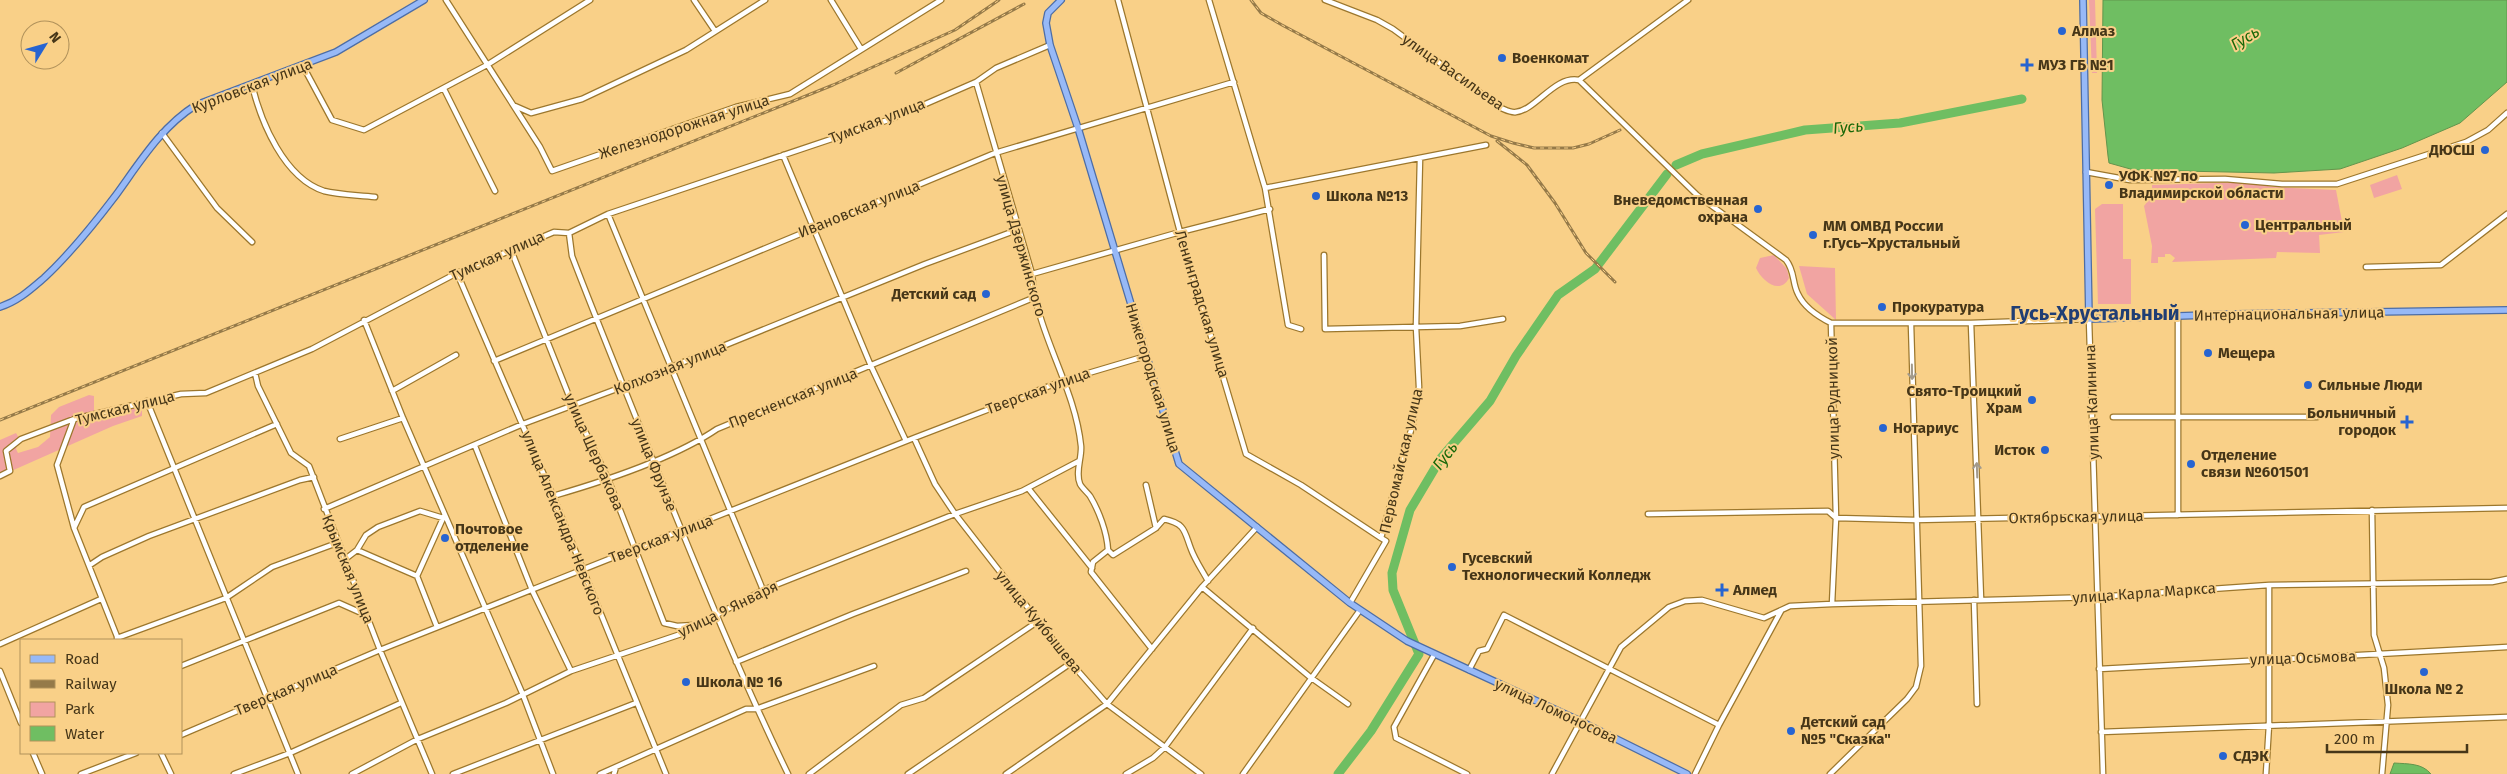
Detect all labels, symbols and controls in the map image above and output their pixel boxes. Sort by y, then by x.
north arrow [20,20,70,70]
place label: Алмаз [2071,22,2115,40]
water label: Гусь [2227,22,2263,54]
marker: Алмаз [2056,25,2068,37]
text: N [45,29,65,46]
street label: улица Васильева [1399,30,1507,114]
place label: Военкомат [1512,49,1590,67]
marker: Военкомат [1496,52,1508,64]
street label: Курловская улица [189,55,315,117]
place label: МУЗ ГБ №1 [2038,56,2114,74]
marker: МУЗ ГБ №1 [2020,58,2034,72]
street label: Железнодорожная улица [597,91,771,163]
street label: Тумская улица [826,94,928,148]
water label: Гусь [1832,116,1864,138]
place label: ДЮСШ [2428,141,2475,159]
marker: ДЮСШ [2479,144,2491,156]
place label: УФК №7 по Владимирской области [2118,167,2284,202]
street label: улица Дзержинского [992,173,1050,319]
street label: Ивановская улица [795,176,923,242]
marker: УФК №7 по Владимирской области [2103,179,2115,191]
place label: Школа №13 [1326,187,1409,205]
marker: Школа №13 [1310,190,1322,202]
place label: Вневедомственная охрана [1613,191,1748,226]
marker: Вневедомственная охрана [1752,203,1764,215]
place label: Центральный [2255,216,2352,234]
place label: ММ ОМВД России г.Гусь–Хрустальный [1823,217,1960,252]
marker: Центральный [2239,219,2251,231]
street label: Тумская улица [447,227,547,285]
street label: Ленинградская улица [1171,228,1233,380]
marker: ММ ОМВД России г.Гусь–Хрустальный [1807,229,1819,241]
place label: Детский сад [891,285,977,303]
marker: Детский сад [980,288,992,300]
place label: Прокуратура [1892,298,1984,316]
street label: Нижегородская улица [1122,301,1184,455]
marker: Прокуратура [1876,301,1888,313]
district label: Гусь-Хрустальный [2010,301,2180,325]
street label: Интернациональная улица [2193,303,2385,325]
street label: Колхозная улица [611,337,729,399]
street label: улица Рудницкой [1823,337,1843,459]
street label: улица Калинина [2081,344,2103,460]
place label: Мещера [2218,344,2275,362]
marker: Мещера [2202,347,2214,359]
street label: Пресненская улица [726,364,860,432]
street label: Тверская улица [983,364,1093,418]
one-way arrow [1907,364,1917,380]
place label: Сильные Люди [2318,376,2423,394]
marker: Сильные Люди [2302,379,2314,391]
place label: Свято-Троицкий Храм [1907,382,2022,417]
street label: Тумская улица [74,387,176,429]
street label: Первомайская улица [1376,387,1426,535]
street label: улица Щербакова [560,391,628,513]
marker: Свято-Троицкий Храм [2026,394,2038,406]
place label: Больничный городок [2307,404,2397,439]
marker: Больничный городок [2400,415,2414,429]
street label: улица Фрунзе [627,416,681,514]
place label: Нотариус [1893,419,1960,437]
marker: Нотариус [1877,422,1889,434]
street label: улица Александра Невского [518,428,608,618]
water label: Гусь [1428,438,1462,474]
place label: Исток [1994,441,2036,459]
marker: Исток [2039,444,2051,456]
place label: Отделение связи №601501 [2201,446,2309,481]
marker: Отделение связи №601501 [2185,458,2197,470]
one-way arrow [1972,462,1981,478]
street label: Октябрьская улица [2008,507,2144,527]
street label: Тверская улица [607,511,715,567]
street label: Крымская улица [318,512,378,626]
place label: Почтовое отделение [455,520,529,555]
marker: Почтовое отделение [439,532,451,544]
place label: Гусевский Технологический Колледж [1462,549,1652,584]
marker: Гусевский Технологический Колледж [1446,561,1458,573]
street label: улица Куйбышева [992,567,1086,677]
street label: улица 9 Января [675,577,781,641]
street label: улица Карла Маркса [2072,579,2216,607]
place label: Алмед [1732,581,1778,599]
marker: Алмед [1715,583,1729,597]
legend [20,639,182,754]
street label: улица Осьмова [2250,647,2356,669]
text: Road [65,650,100,668]
street label: Тверская улица [232,660,340,720]
marker: Школа № 2 [2418,666,2430,678]
place label: Школа № 16 [696,673,783,691]
text: Railway [65,675,117,693]
street label: улица Ломоносова [1492,675,1620,747]
marker: Школа № 16 [680,676,692,688]
place label: Школа № 2 [2385,680,2464,698]
text: Park [65,700,95,718]
place label: Детский сад №5 "Сказка" [1800,713,1891,748]
scale bar [2327,722,2467,754]
text: Water [65,725,104,743]
marker: Детский сад №5 "Сказка" [1785,725,1797,737]
text: 200 m [2334,730,2375,748]
place label: СДЭК [2233,747,2269,765]
marker: СДЭК [2217,750,2229,762]

